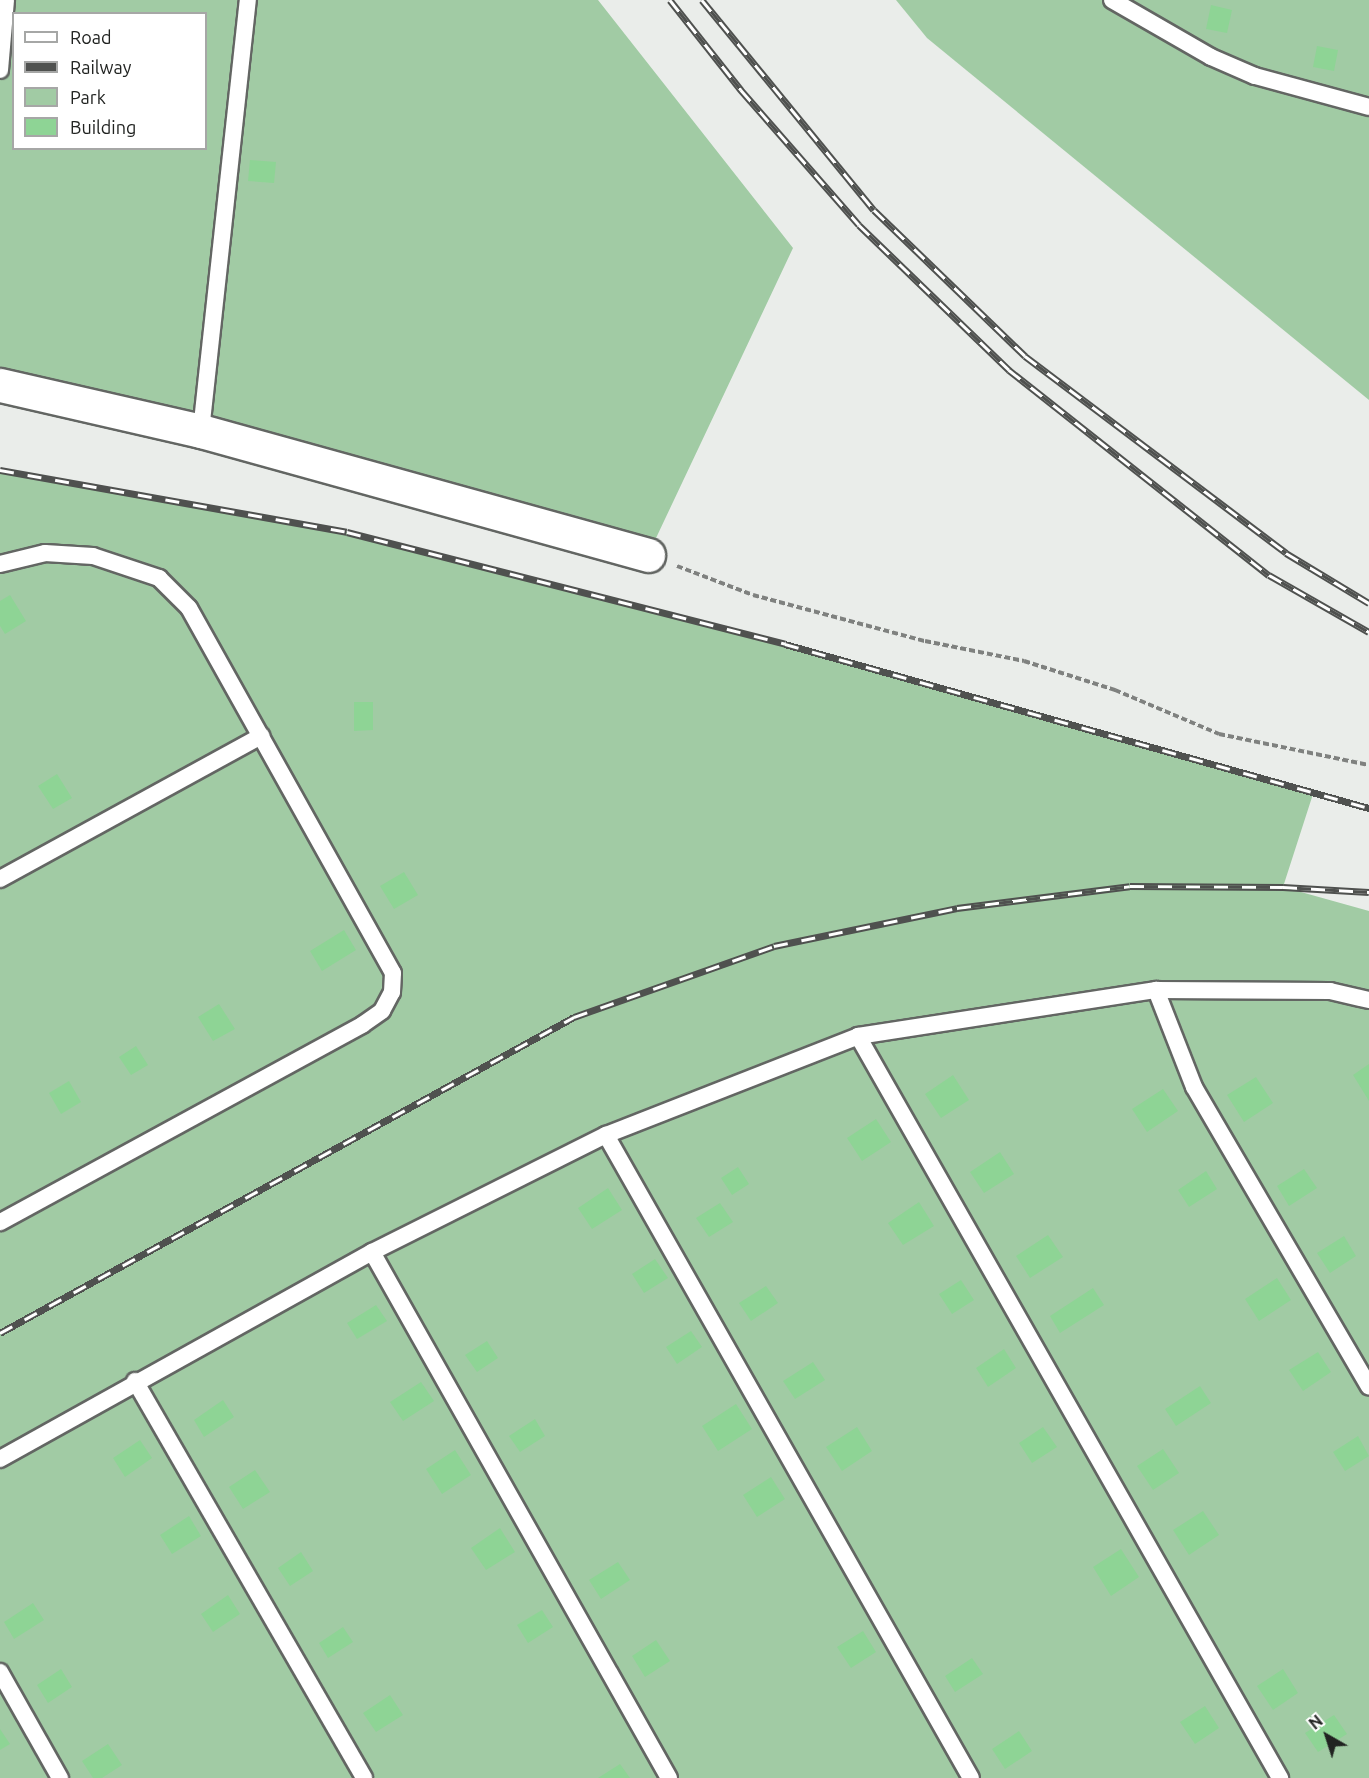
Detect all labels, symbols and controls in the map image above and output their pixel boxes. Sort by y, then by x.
legend [12,12,207,150]
text: Road [70,27,112,47]
text: Railway [70,57,131,77]
text: Park [70,87,106,107]
text: Building [70,117,136,137]
north arrow [1297,1706,1357,1766]
text: N [1305,1711,1326,1733]

